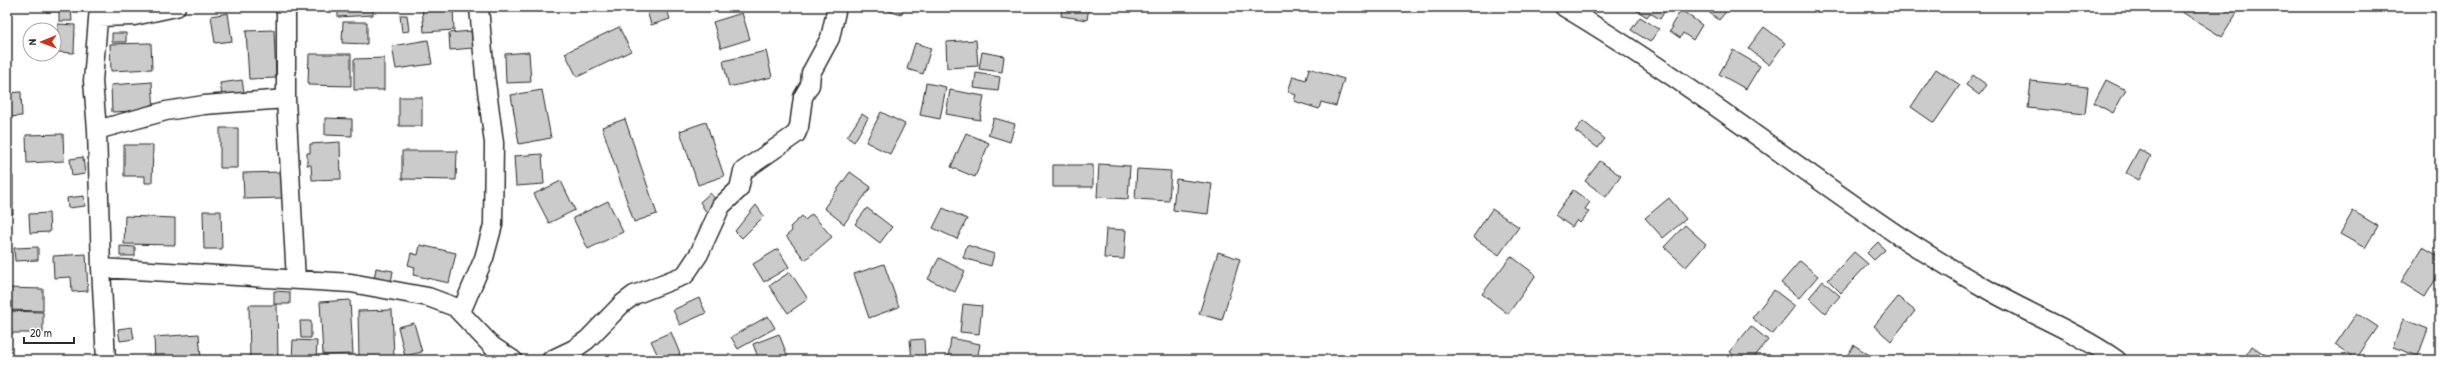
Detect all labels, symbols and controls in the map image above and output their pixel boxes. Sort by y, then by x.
north arrow [22,22,62,62]
text: N [25,39,39,45]
scale bar [24,319,74,345]
text: 20 m [30,324,52,341]

